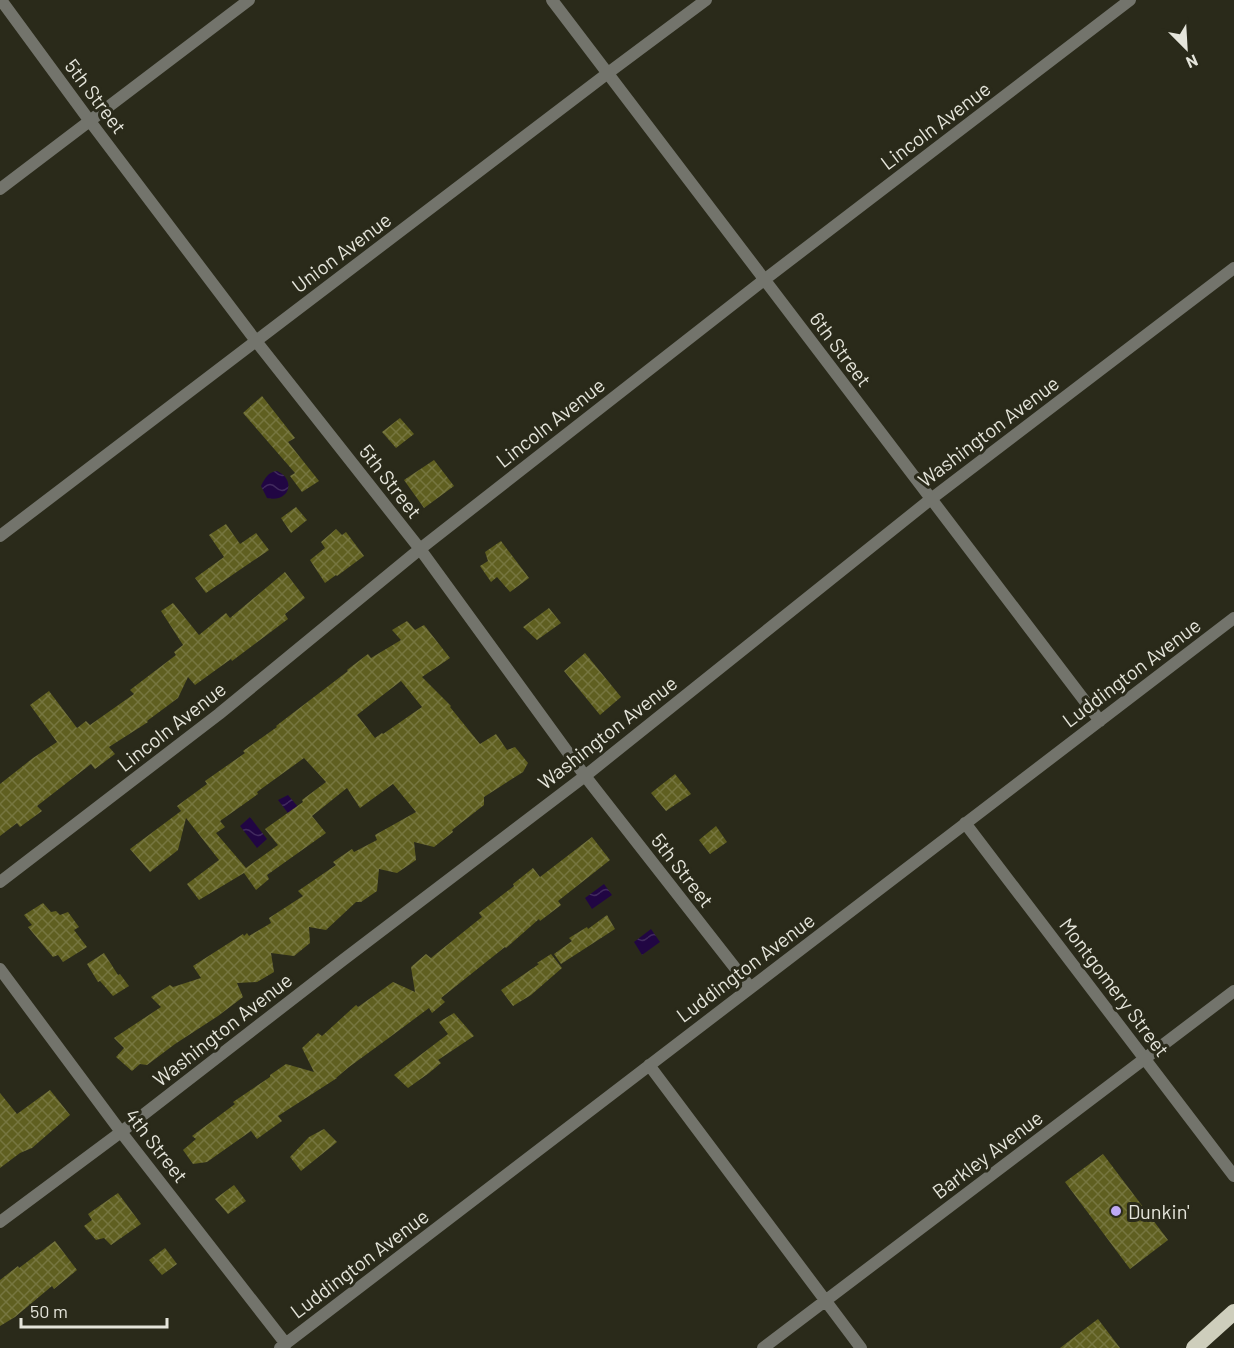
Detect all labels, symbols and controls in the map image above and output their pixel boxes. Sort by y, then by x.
north arrow [1156,18,1216,78]
text: N [1184,51,1201,73]
street label: 5th Street [60,54,132,138]
street label: Lincoln Avenue [875,76,995,174]
street label: Union Avenue [287,207,395,297]
street label: 6th Street [805,307,877,391]
street label: Washington Avenue [913,370,1063,492]
street label: Lincoln Avenue [491,372,609,472]
street label: 5th Street [355,439,427,523]
street label: Luddington Avenue [1057,612,1205,732]
street label: Washington Avenue [533,670,681,794]
street label: Lincoln Avenue [112,676,230,776]
street label: 5th Street [647,828,719,912]
street label: Luddington Avenue [671,907,819,1027]
street label: Montgomery Street [1055,913,1175,1061]
street label: Washington Avenue [148,967,296,1091]
street label: 4th Street [121,1103,193,1187]
street label: Barkley Avenue [927,1105,1047,1203]
place label: Dunkin' [1128,1199,1190,1223]
street label: Luddington Avenue [285,1203,433,1323]
marker: Dunkin' [1109,1204,1123,1218]
scale bar [21,1291,166,1329]
text: 50 m [30,1300,68,1322]

